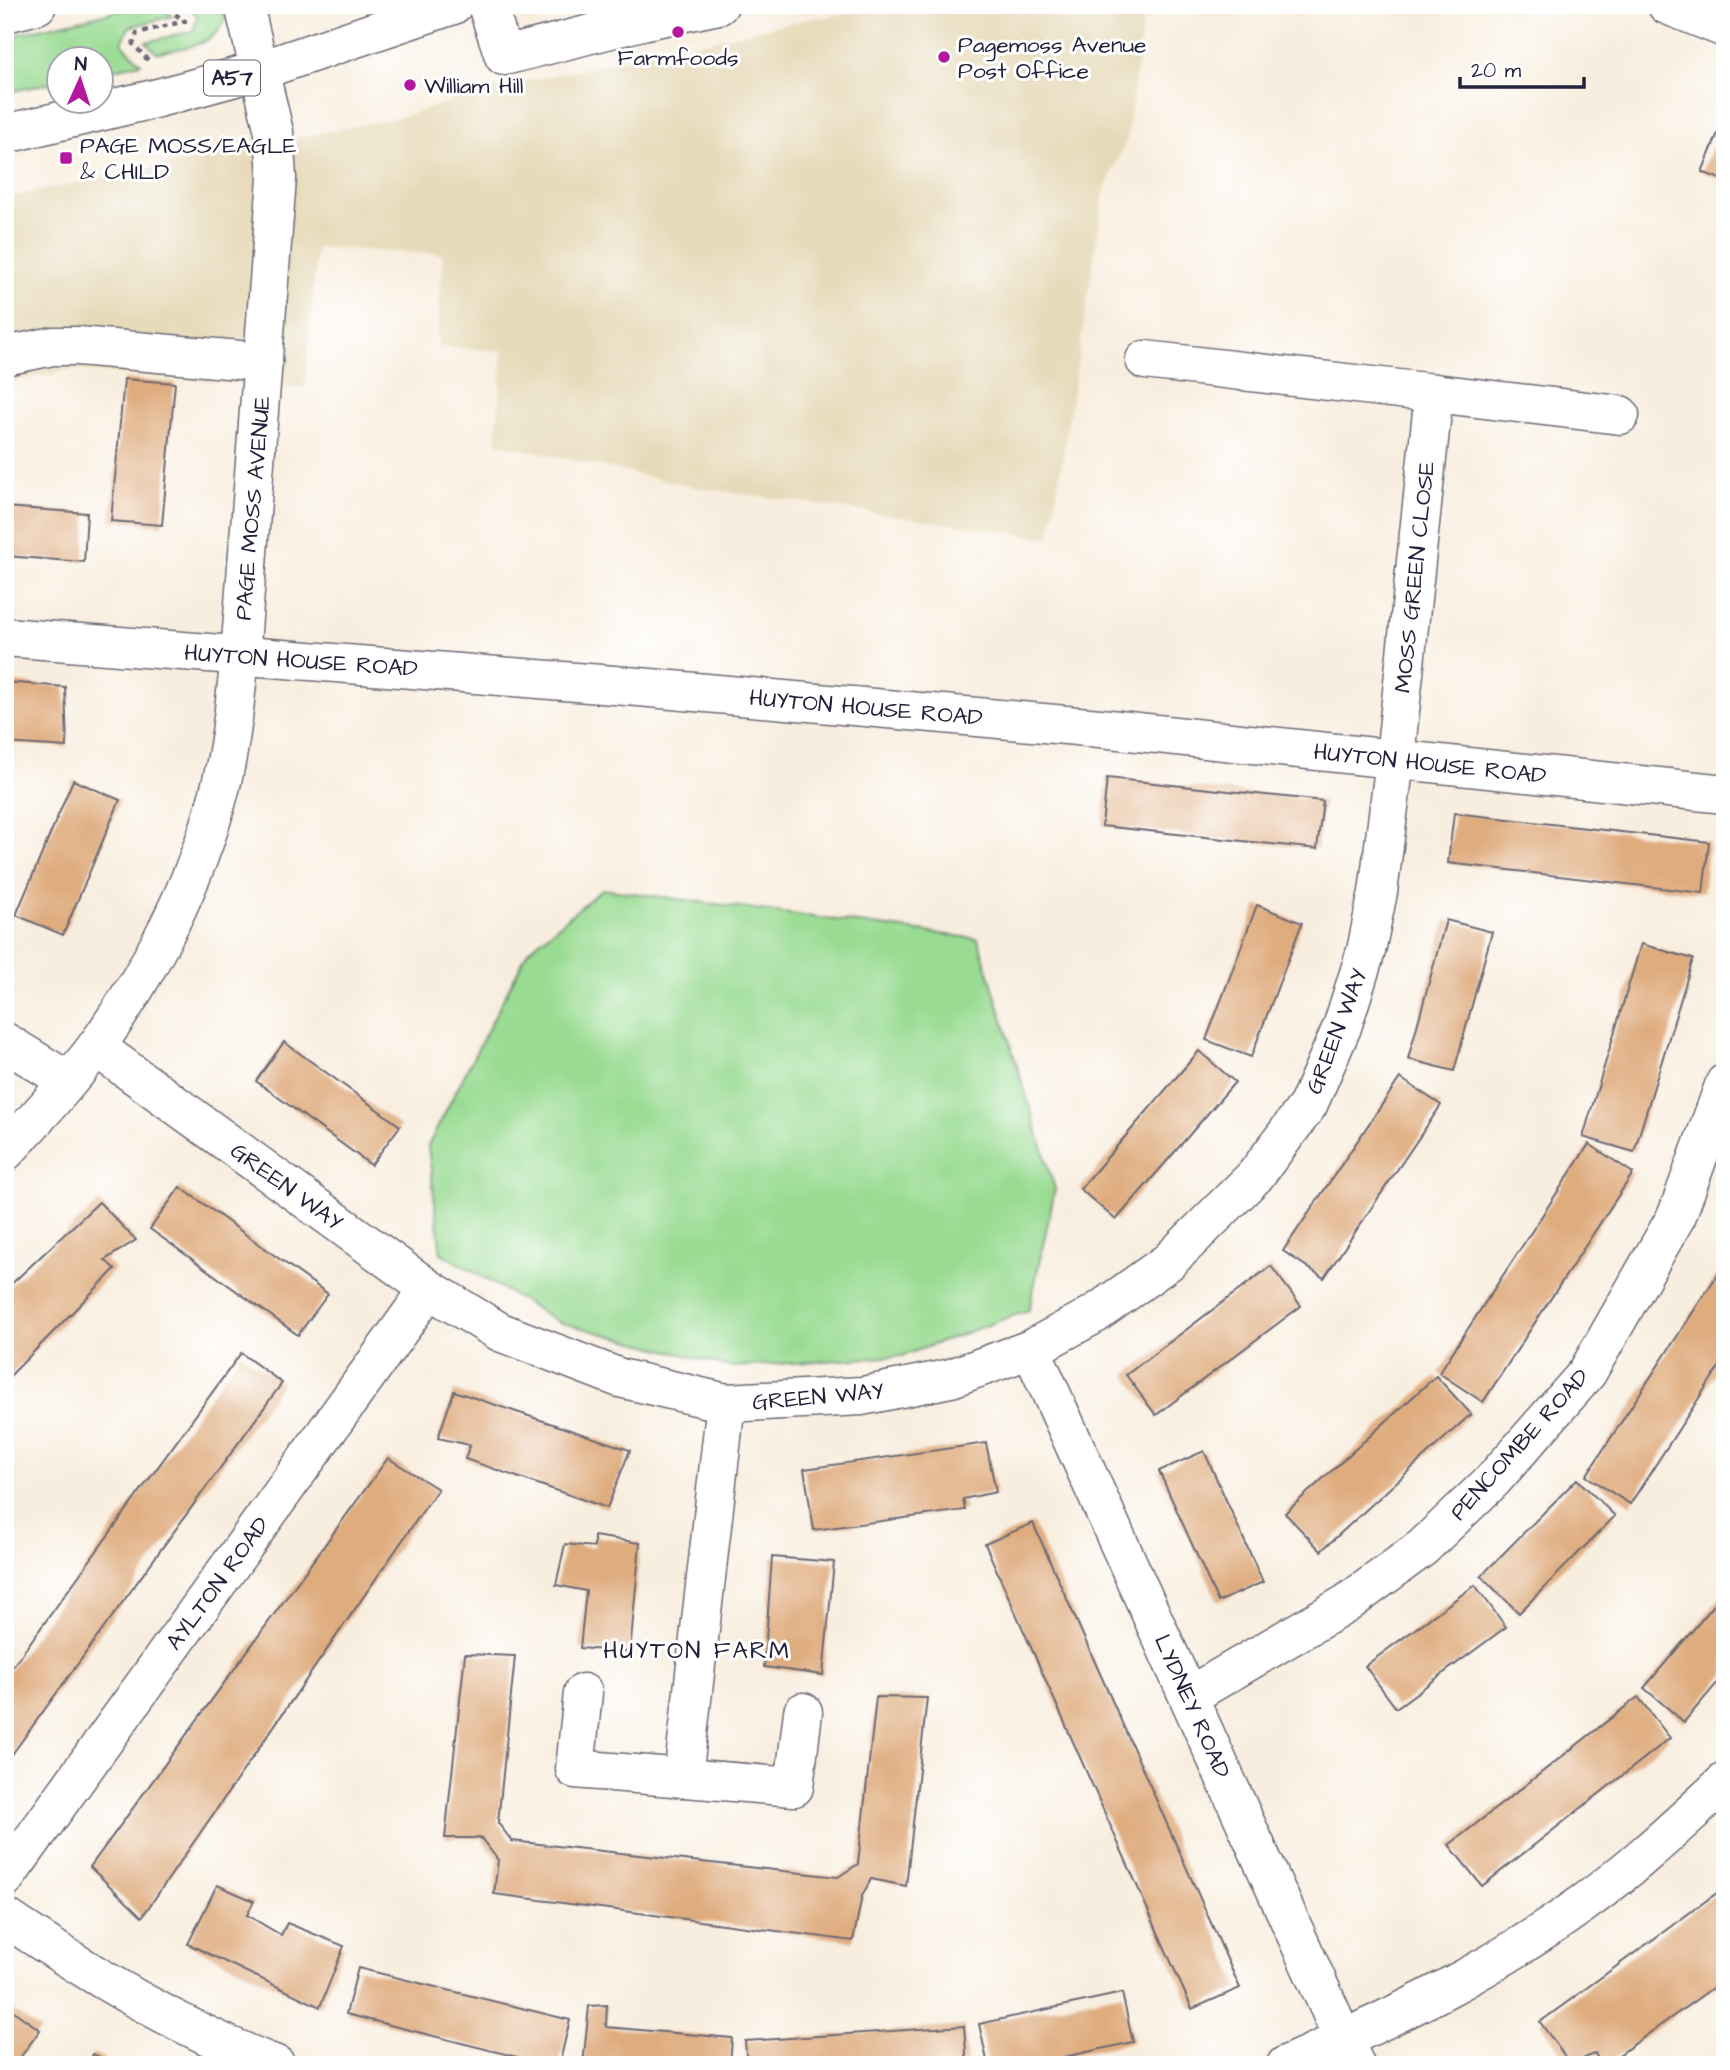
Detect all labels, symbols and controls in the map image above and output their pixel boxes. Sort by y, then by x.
marker: Farmfoods [670,24,686,40]
place label: Pagemoss Avenue Post Office [958,29,1147,87]
place label: Farmfoods [617,42,739,74]
north arrow [46,46,116,116]
scale bar [1460,46,1585,90]
marker: Pagemoss Avenue Post Office [936,49,952,65]
text: N [74,51,88,78]
text: 20 m [1471,56,1522,85]
road number: A57 [204,60,260,96]
place label: William Hill [424,70,523,102]
marker: William Hill [402,77,418,93]
place label: PAGE MOSS/EAGLE & CHILD [80,130,297,188]
marker: PAGE MOSS/EAGLE & CHILD [58,150,74,166]
street label: PAGE MOSS AVENUE [227,394,279,622]
street label: MOSS GREEN CLOSE [1387,459,1443,694]
street label: HUYTON HOUSE ROAD [183,637,419,685]
street label: HUYTON HOUSE ROAD [748,682,984,734]
street label: HUYTON HOUSE ROAD [1312,736,1548,792]
street label: GREEN WAY [1298,964,1375,1099]
street label: GREEN WAY [224,1135,349,1238]
street label: PENCOMBE ROAD [1443,1362,1597,1527]
street label: GREEN WAY [751,1375,885,1419]
street label: AYLTON ROAD [158,1510,277,1657]
street label: LYDNEY ROAD [1146,1630,1238,1783]
district label: HUYTON FARM [603,1634,791,1668]

